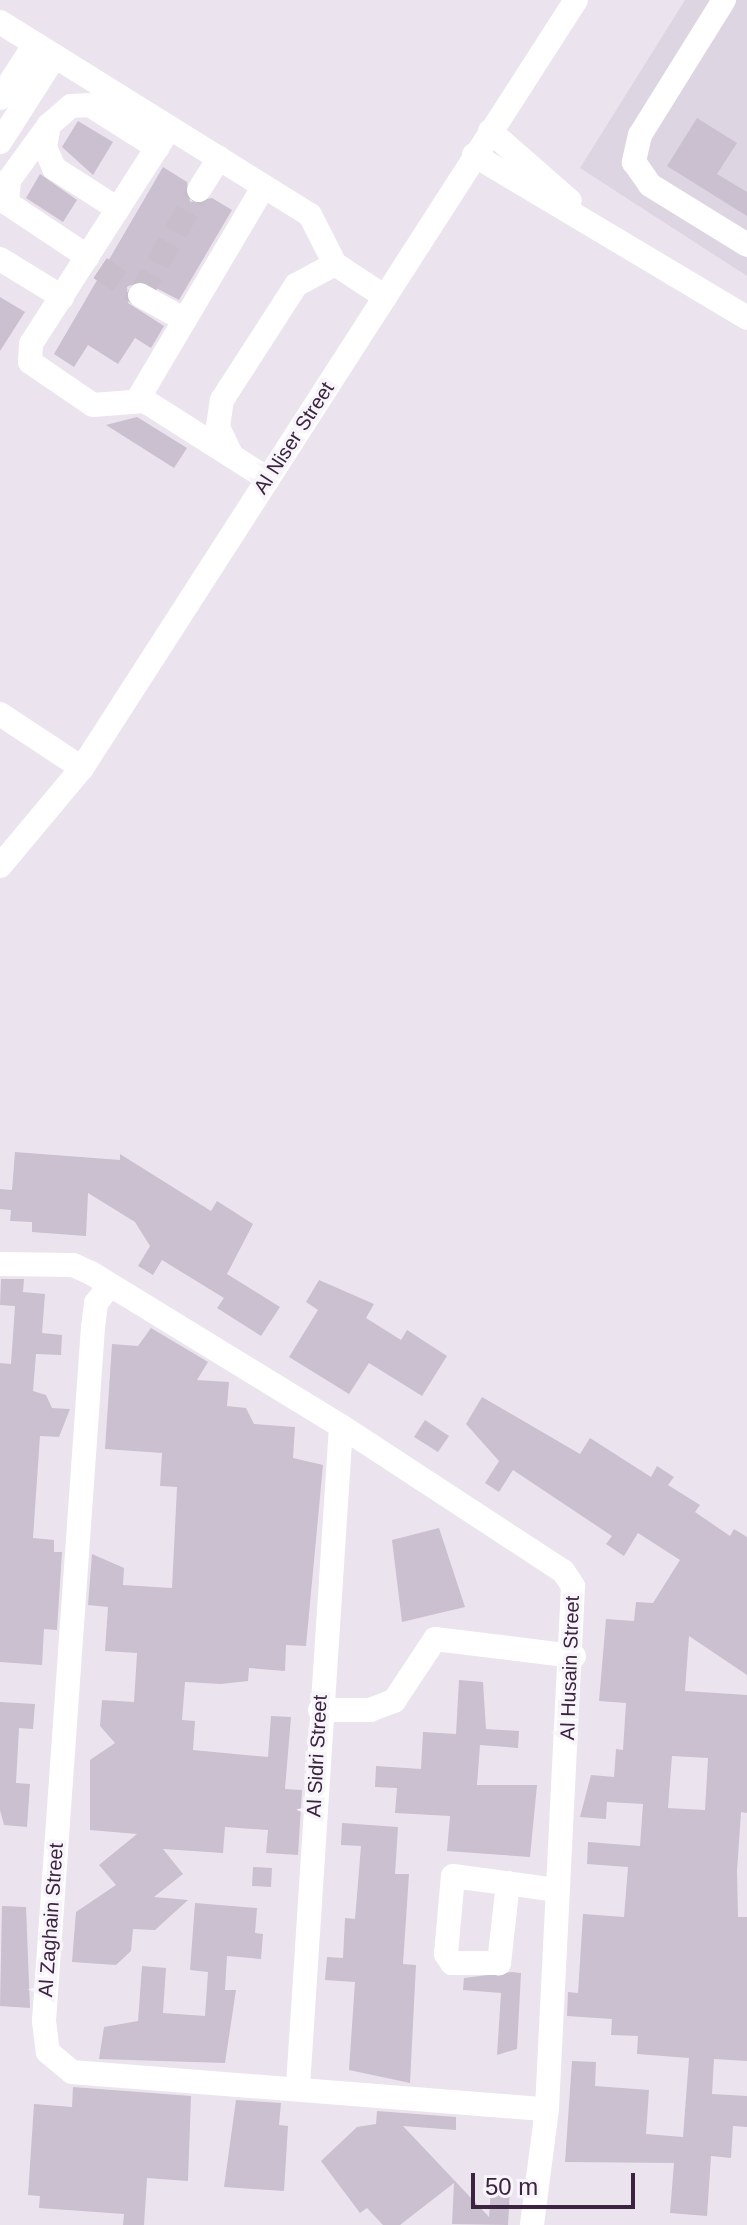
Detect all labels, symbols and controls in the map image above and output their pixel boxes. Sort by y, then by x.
street label: Al Niser Street [249,377,339,499]
street label: Al Husain Street [555,1595,585,1741]
street label: Al Sidri Street [302,1694,332,1818]
street label: Al Zaghain Street [34,1842,68,1998]
scale bar [475,2157,639,2207]
text: 50 m [485,2173,538,2200]

